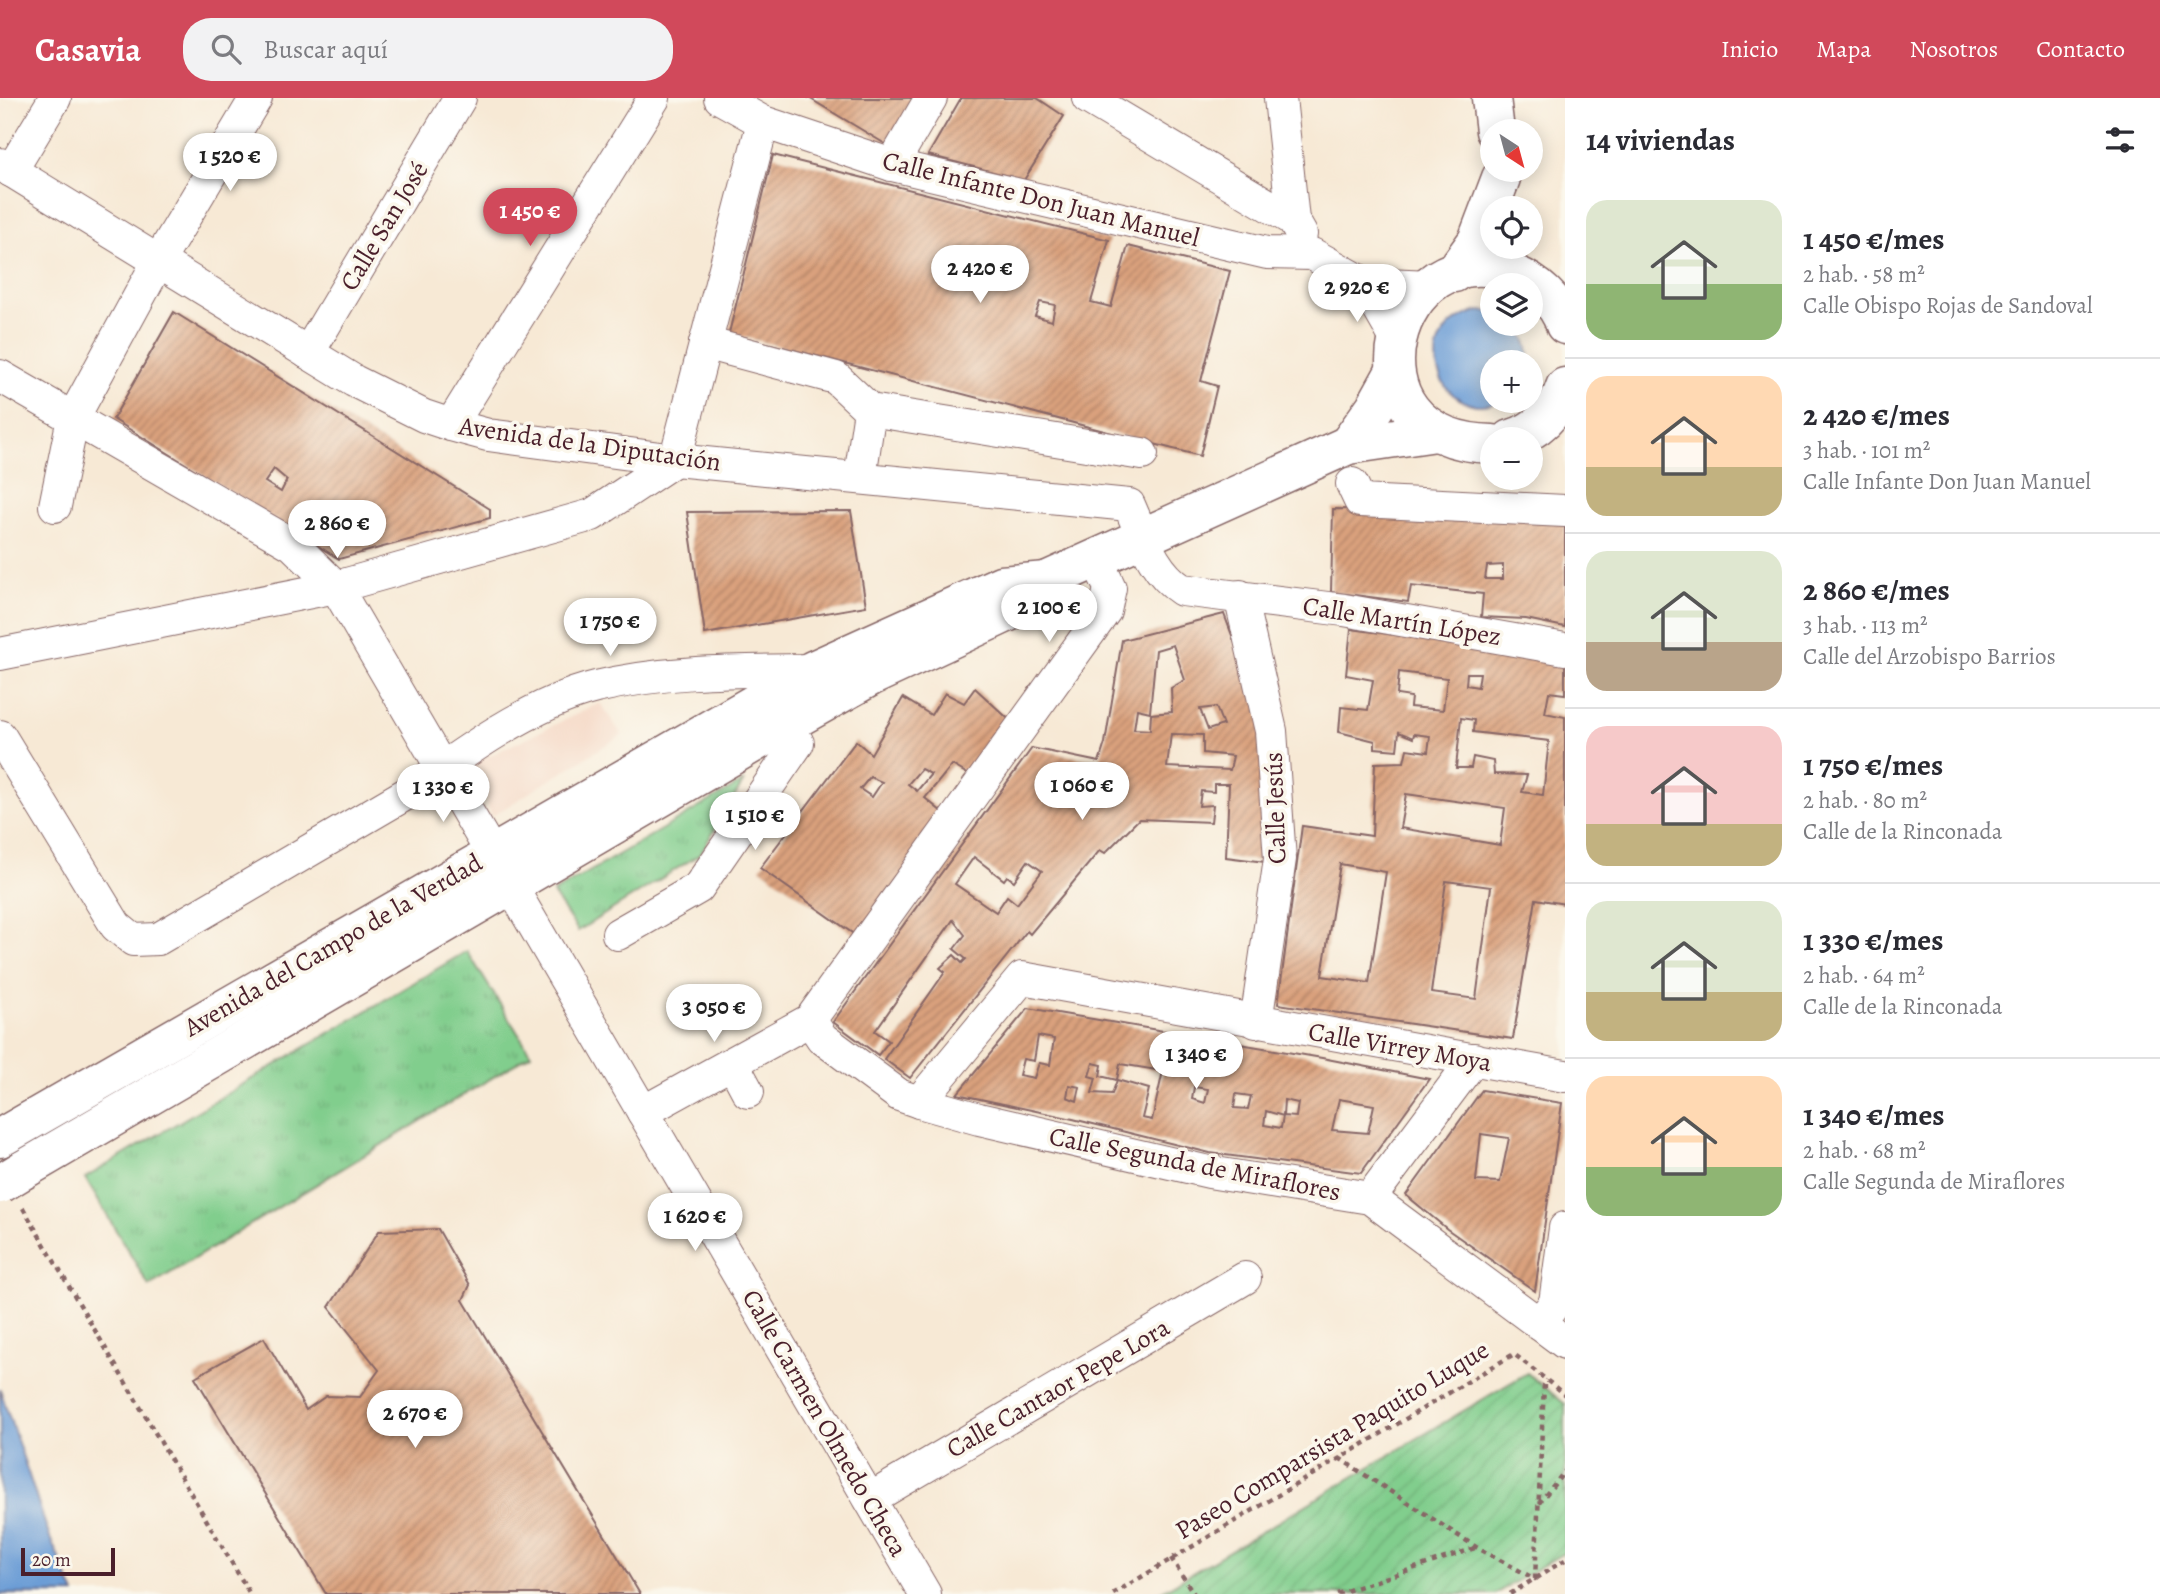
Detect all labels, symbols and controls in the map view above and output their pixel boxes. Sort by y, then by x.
search box [183,18,673,81]
text: Casavia [35,27,141,72]
icon: search [207,30,245,68]
text: Buscar aquí [263,32,388,67]
text: Inicio [1721,33,1778,65]
text: Mapa [1816,33,1871,65]
text: Nosotros [1909,33,1998,65]
text: Contacto [2036,33,2125,65]
north arrow [1480,119,1544,182]
map controls [1480,119,1543,490]
text: 14 viviendas [1586,120,1735,160]
icon: filters [2101,121,2139,159]
pin: 1 520 € [165,134,295,193]
text: 1 520 € [199,140,261,171]
street label: Calle Infante Don Juan Manuel [879,143,1203,255]
street label: Calle San José [332,155,436,297]
pin: 1 450 € [465,188,595,248]
text: 1 450 € [499,195,561,226]
button: locate [1480,196,1543,259]
text: 1 450 €/mes [1803,219,1945,259]
icon: home [1642,228,1726,312]
pin: 2 420 € [915,246,1045,305]
text: 2 420 € [947,252,1013,283]
text: 2 hab. · 58 m² [1803,259,1925,290]
pin: 2 920 € [1292,264,1422,324]
text: 2 920 € [1324,271,1390,302]
button: layers [1480,273,1543,336]
text: Calle Obispo Rojas de Sandoval [1803,290,2093,321]
button: + [1480,350,1543,413]
text: 2 420 €/mes [1803,395,1950,435]
icon: home [1642,404,1726,488]
street label: Avenida de la Diputación [456,408,723,480]
button: − [1480,427,1543,490]
text: 3 hab. · 101 m² [1803,435,1930,466]
text: Calle Infante Don Juan Manuel [1803,466,2091,497]
pin: 2 860 € [272,500,402,560]
text: 2 860 € [304,507,370,538]
text: 2 860 €/mes [1803,570,1950,610]
icon: home [1642,579,1726,663]
pin: 2 100 € [984,584,1114,644]
street label: Calle Martín López [1300,588,1504,654]
text: 2 100 € [1017,591,1081,622]
pin: 1 750 € [545,598,675,658]
text: 1 750 € [580,605,640,636]
text: 3 hab. · 113 m² [1803,610,1928,641]
text: Calle del Arzobispo Barrios [1803,641,2056,672]
text: 1 750 €/mes [1803,745,1943,785]
street label: Calle Jesús [1256,751,1294,865]
icon: home [1642,754,1726,838]
pin: 1 060 € [1017,762,1147,822]
pin: 1 330 € [378,764,508,824]
text: 1 060 € [1050,769,1114,800]
text: 1 330 € [413,771,473,802]
text: 2 hab. · 80 m² [1803,785,1927,816]
pin: 1 510 € [690,792,820,852]
text: 1 510 € [725,799,785,830]
text: Calle de la Rinconada [1803,816,2002,847]
street label: Avenida del Campo de la Verdad [177,845,489,1045]
text: 1 330 €/mes [1803,920,1943,960]
icon: home [1642,929,1726,1013]
text: 2 hab. · 64 m² [1803,960,1925,991]
pin: 3 050 € [649,984,779,1044]
text: 3 050 € [682,991,746,1022]
text: Calle de la Rinconada [1803,991,2002,1022]
street label: Calle Virrey Moya [1306,1014,1494,1080]
pin: 1 340 € [1131,1032,1261,1091]
text: 1 340 € [1165,1038,1227,1069]
text: 1 340 €/mes [1803,1095,1945,1135]
icon: home [1642,1104,1726,1188]
street label: Calle Segunda de Miraflores [1046,1119,1344,1209]
text: 2 hab. · 68 m² [1803,1135,1926,1166]
text: Calle Segunda de Miraflores [1803,1166,2065,1197]
pin: 1 620 € [630,1194,760,1253]
text: 1 620 € [664,1200,726,1231]
street label: Calle Carmen Olmedo Checa [734,1283,916,1563]
street label: Calle Cantaor Pepe Lora [940,1310,1176,1466]
street label: Paseo Comparsista Paquito Luque [1169,1332,1495,1548]
pin: 2 670 € [350,1390,480,1450]
text: 2 670 € [383,1397,447,1428]
scale bar [21,1545,116,1577]
text: 20 m [32,1547,71,1573]

